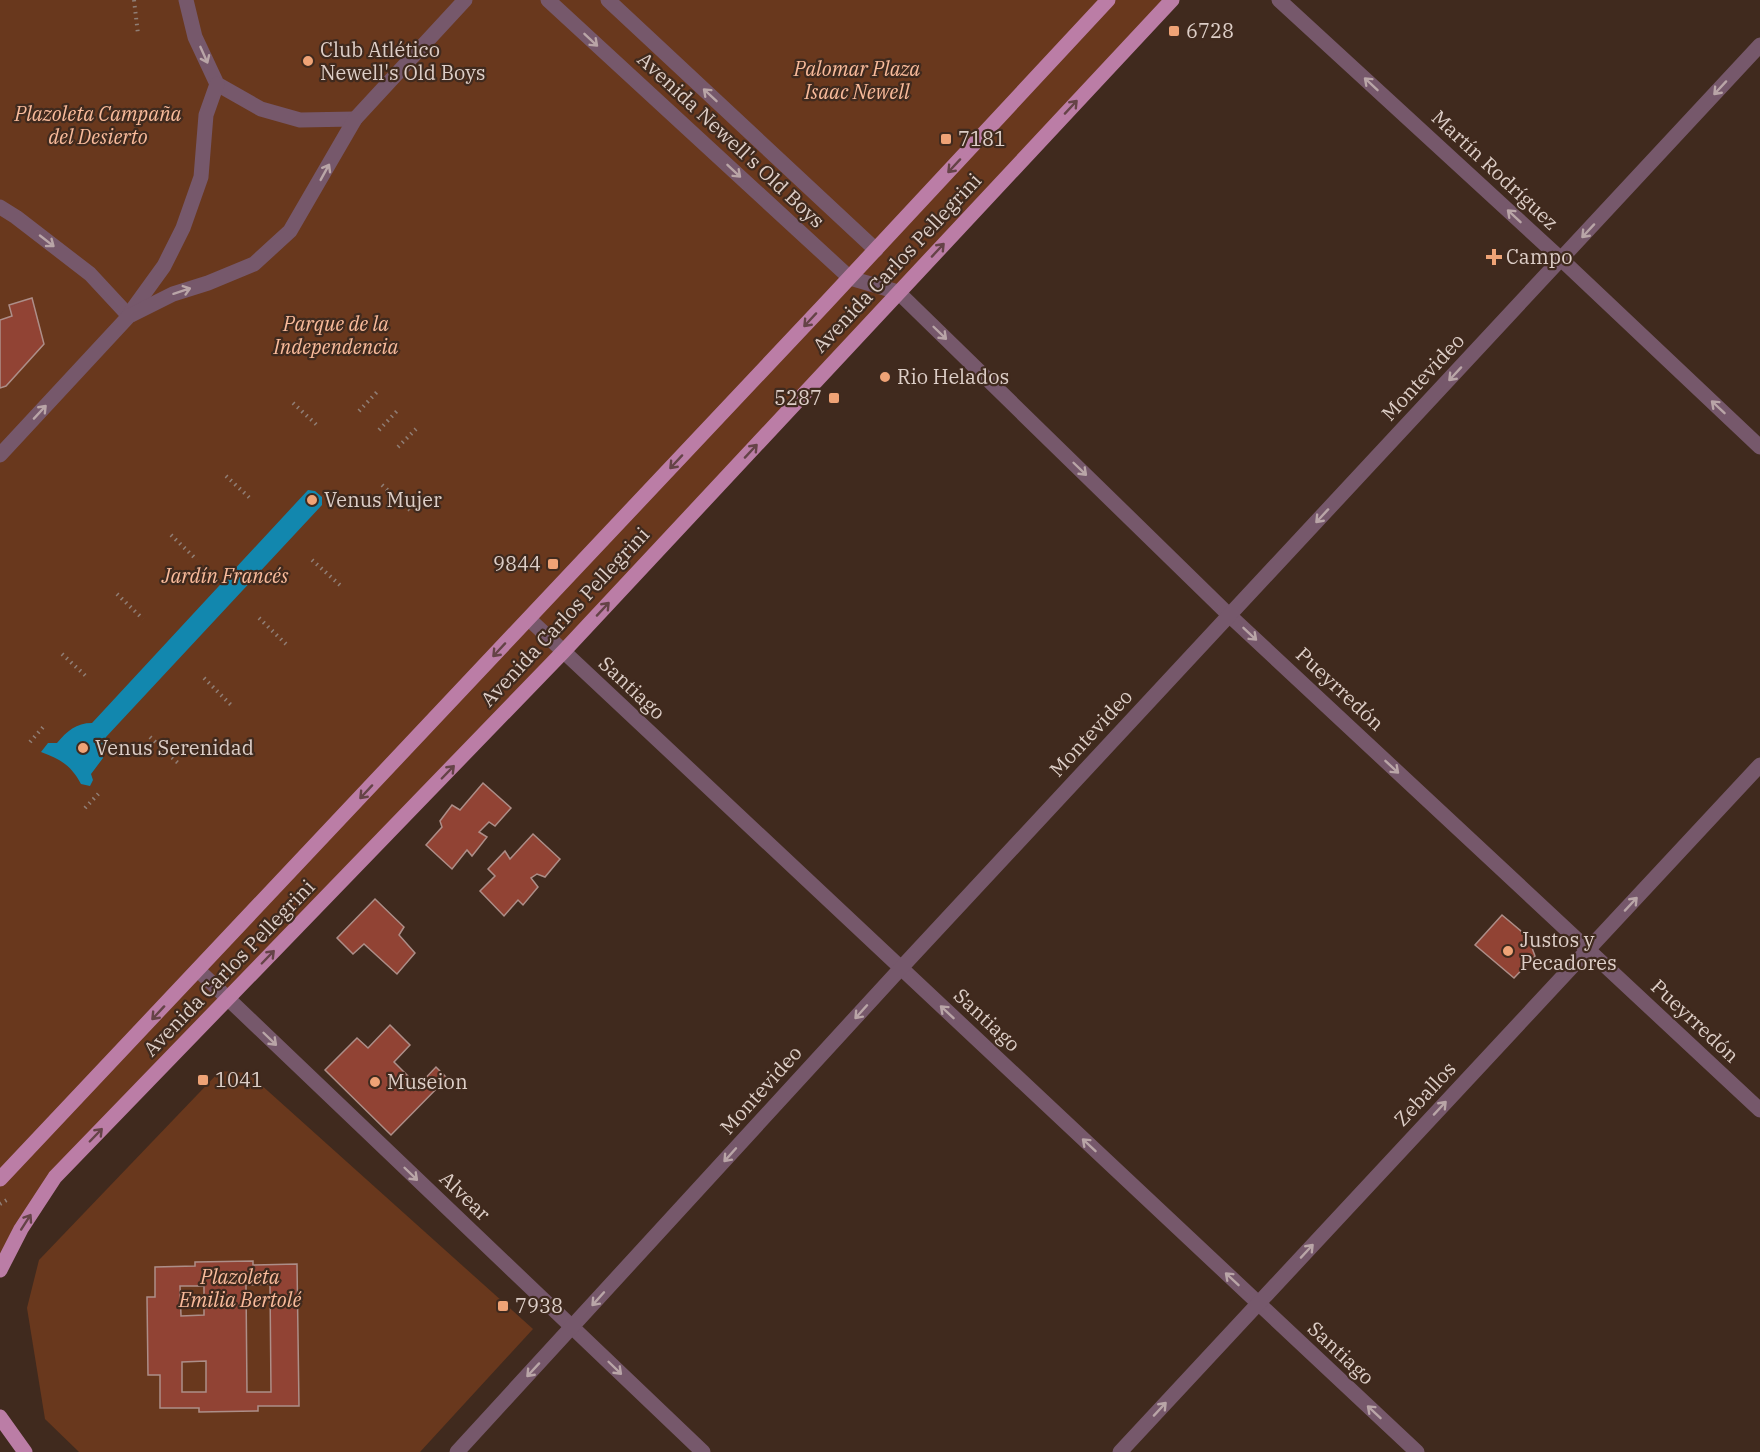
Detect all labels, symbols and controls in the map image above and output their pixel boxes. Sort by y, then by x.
place label: 6728 [1186,17,1234,44]
marker: 6728 [1167,24,1181,38]
one-way arrow [583,32,598,47]
place label: Club Atlético Newell's Old Boys [320,36,486,86]
one-way arrow [198,46,210,64]
street label: Avenida Newell's Old Boys [632,46,831,234]
marker: Club Atlético Newell's Old Boys [301,54,315,68]
park label: Palomar Plaza Isaac Newell [793,55,920,105]
one-way arrow [1363,77,1378,91]
one-way arrow [1713,80,1727,95]
one-way arrow [703,88,718,102]
park label: Plazoleta Campaña del Desierto [14,100,182,150]
one-way arrow [1064,100,1078,115]
street label: Martín Rodríguez [1426,104,1565,235]
place label: 7181 [958,125,1006,152]
marker: 7181 [939,132,953,146]
one-way arrow [947,158,961,173]
one-way arrow [319,164,331,181]
one-way arrow [726,164,741,178]
street label: Avenida Carlos Pellegrini [806,167,987,358]
one-way arrow [1507,209,1522,223]
one-way arrow [1581,224,1595,239]
one-way arrow [39,235,55,248]
one-way arrow [931,242,945,257]
place label: Campo [1506,243,1573,270]
marker: Campo [1487,250,1501,264]
one-way arrow [172,285,191,296]
park label: Parque de la Independencia [273,310,399,360]
one-way arrow [803,313,817,328]
one-way arrow [932,326,947,341]
street label: Montevideo [1375,327,1470,426]
place label: Rio Helados [897,363,1009,390]
one-way arrow [1448,366,1462,381]
marker: Rio Helados [878,370,892,384]
place label: 5287 [774,384,822,411]
marker: 5287 [827,391,841,405]
one-way arrow [1710,400,1725,414]
one-way arrow [33,405,47,420]
one-way arrow [743,444,757,459]
one-way arrow [669,455,683,470]
one-way arrow [1072,462,1087,477]
place label: Venus Mujer [324,486,442,513]
marker: Venus Mujer [305,493,319,507]
one-way arrow [1315,509,1329,524]
street label: Avenida Carlos Pellegrini [474,521,655,712]
place label: 9844 [493,550,541,577]
marker: 9844 [546,557,560,571]
park label: Jardín Francés [161,562,289,589]
one-way arrow [596,602,610,617]
one-way arrow [1242,627,1257,641]
street label: Pueyrredón [1291,641,1390,737]
one-way arrow [492,643,506,658]
street label: Santiago [593,650,671,725]
street label: Montevideo [1043,683,1138,782]
place label: Venus Serenidad [95,734,254,761]
marker: Venus Serenidad [76,741,90,755]
one-way arrow [1385,760,1400,774]
one-way arrow [440,764,455,779]
one-way arrow [358,785,373,800]
street label: Avenida Carlos Pellegrini [137,873,320,1062]
one-way arrow [1623,897,1638,912]
place label: Justos y Pecadores [1520,926,1617,976]
marker: Justos y Pecadores [1501,944,1515,958]
one-way arrow [261,949,276,964]
street label: Pueyrredón [1646,973,1745,1069]
street label: Santiago [948,982,1026,1057]
one-way arrow [854,1004,869,1019]
one-way arrow [151,1005,165,1020]
one-way arrow [940,1005,955,1019]
one-way arrow [262,1032,277,1046]
street label: Montevideo [714,1040,808,1140]
street label: Zeballos [1388,1055,1462,1132]
place label: 1041 [215,1066,263,1093]
place label: Museion [387,1068,468,1095]
marker: 1041 [196,1073,210,1087]
marker: Museion [368,1075,382,1089]
one-way arrow [1433,1101,1448,1116]
one-way arrow [88,1128,103,1143]
one-way arrow [1082,1138,1097,1152]
one-way arrow [723,1148,737,1163]
street label: Alvear [434,1165,497,1227]
one-way arrow [404,1167,419,1181]
one-way arrow [19,1214,32,1231]
one-way arrow [1300,1244,1314,1259]
park label: Plazoleta Emilia Bertolé [178,1263,302,1313]
one-way arrow [1224,1271,1239,1286]
one-way arrow [591,1291,605,1306]
place label: 7938 [515,1292,563,1319]
marker: 7938 [496,1299,510,1313]
street label: Santiago [1302,1315,1380,1390]
one-way arrow [607,1360,622,1375]
one-way arrow [525,1363,540,1378]
one-way arrow [1153,1402,1167,1417]
one-way arrow [1367,1405,1382,1419]

